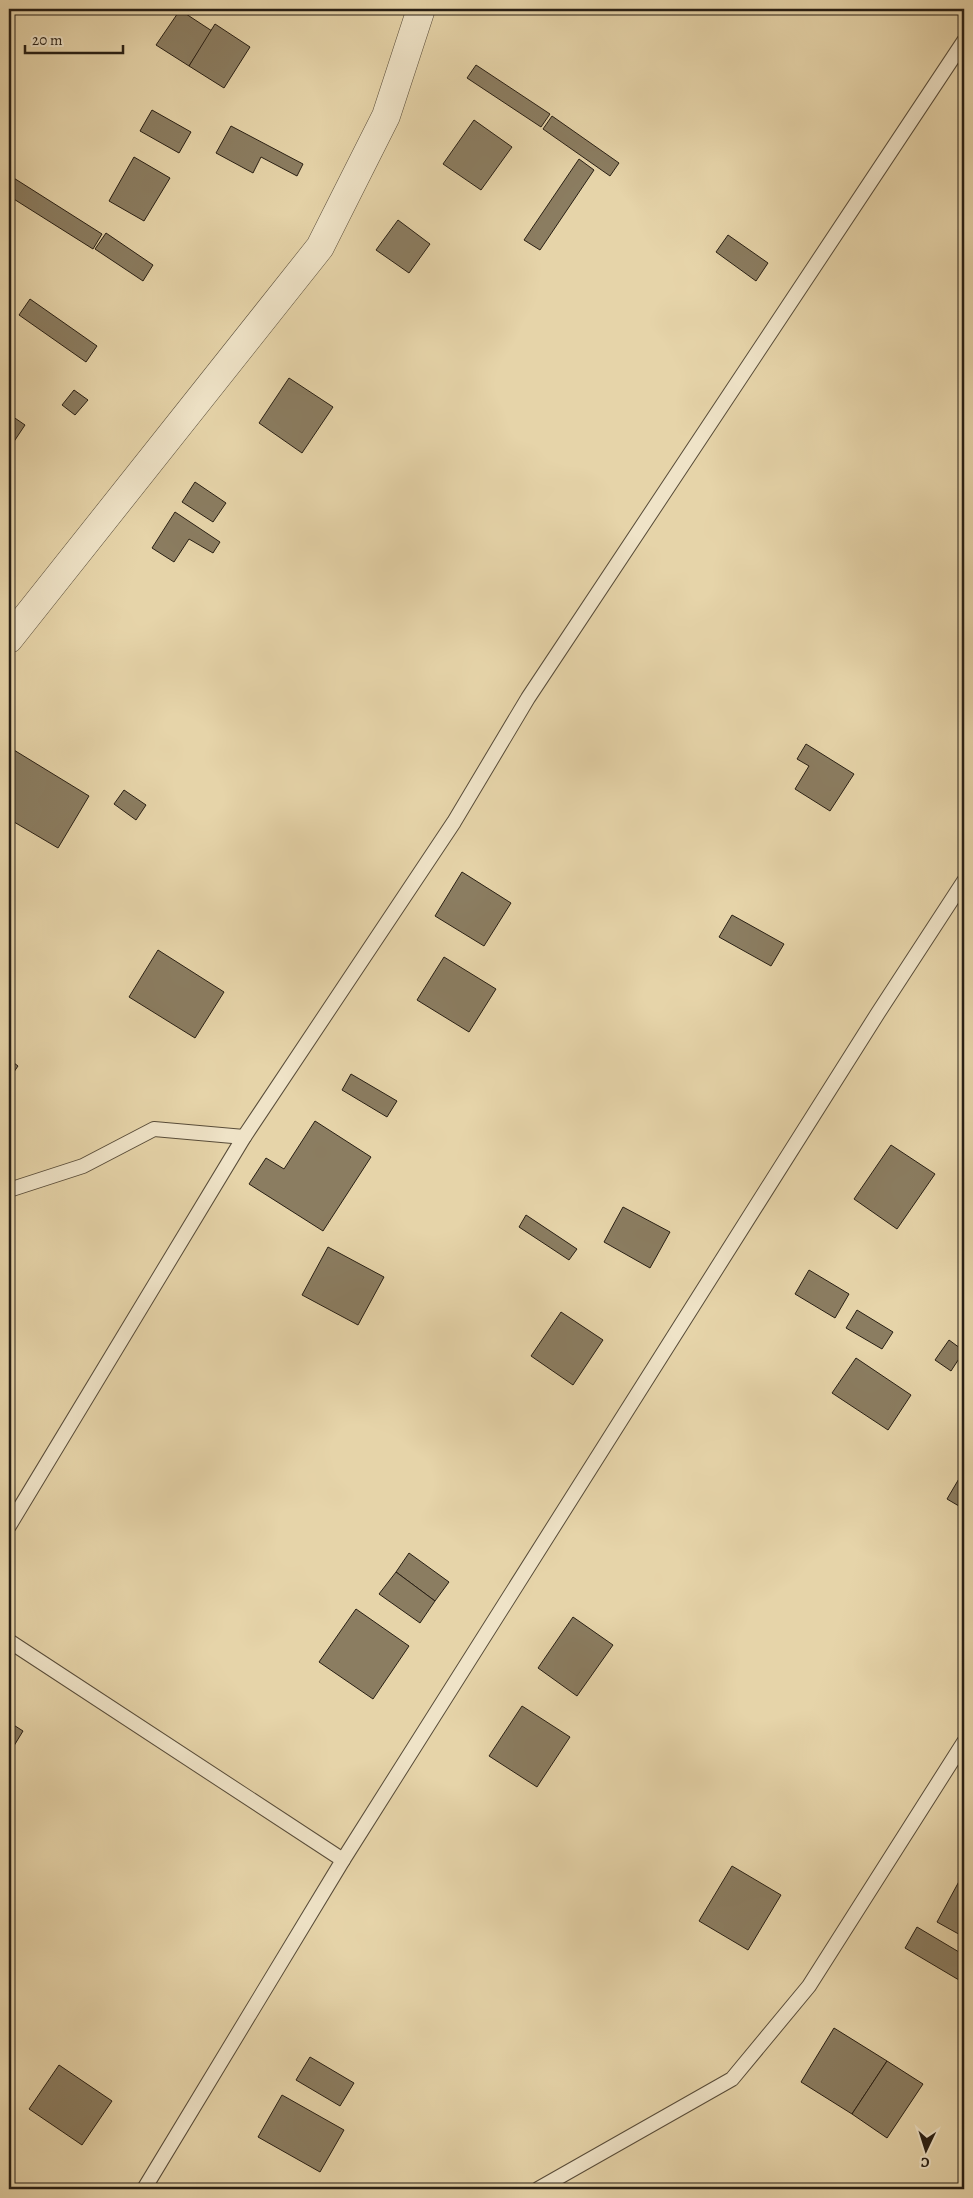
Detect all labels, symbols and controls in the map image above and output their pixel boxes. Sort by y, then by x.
scale bar [25,22,122,54]
text: 20 m [32,30,63,50]
north arrow [900,2126,950,2176]
text: С [920,2153,930,2172]

